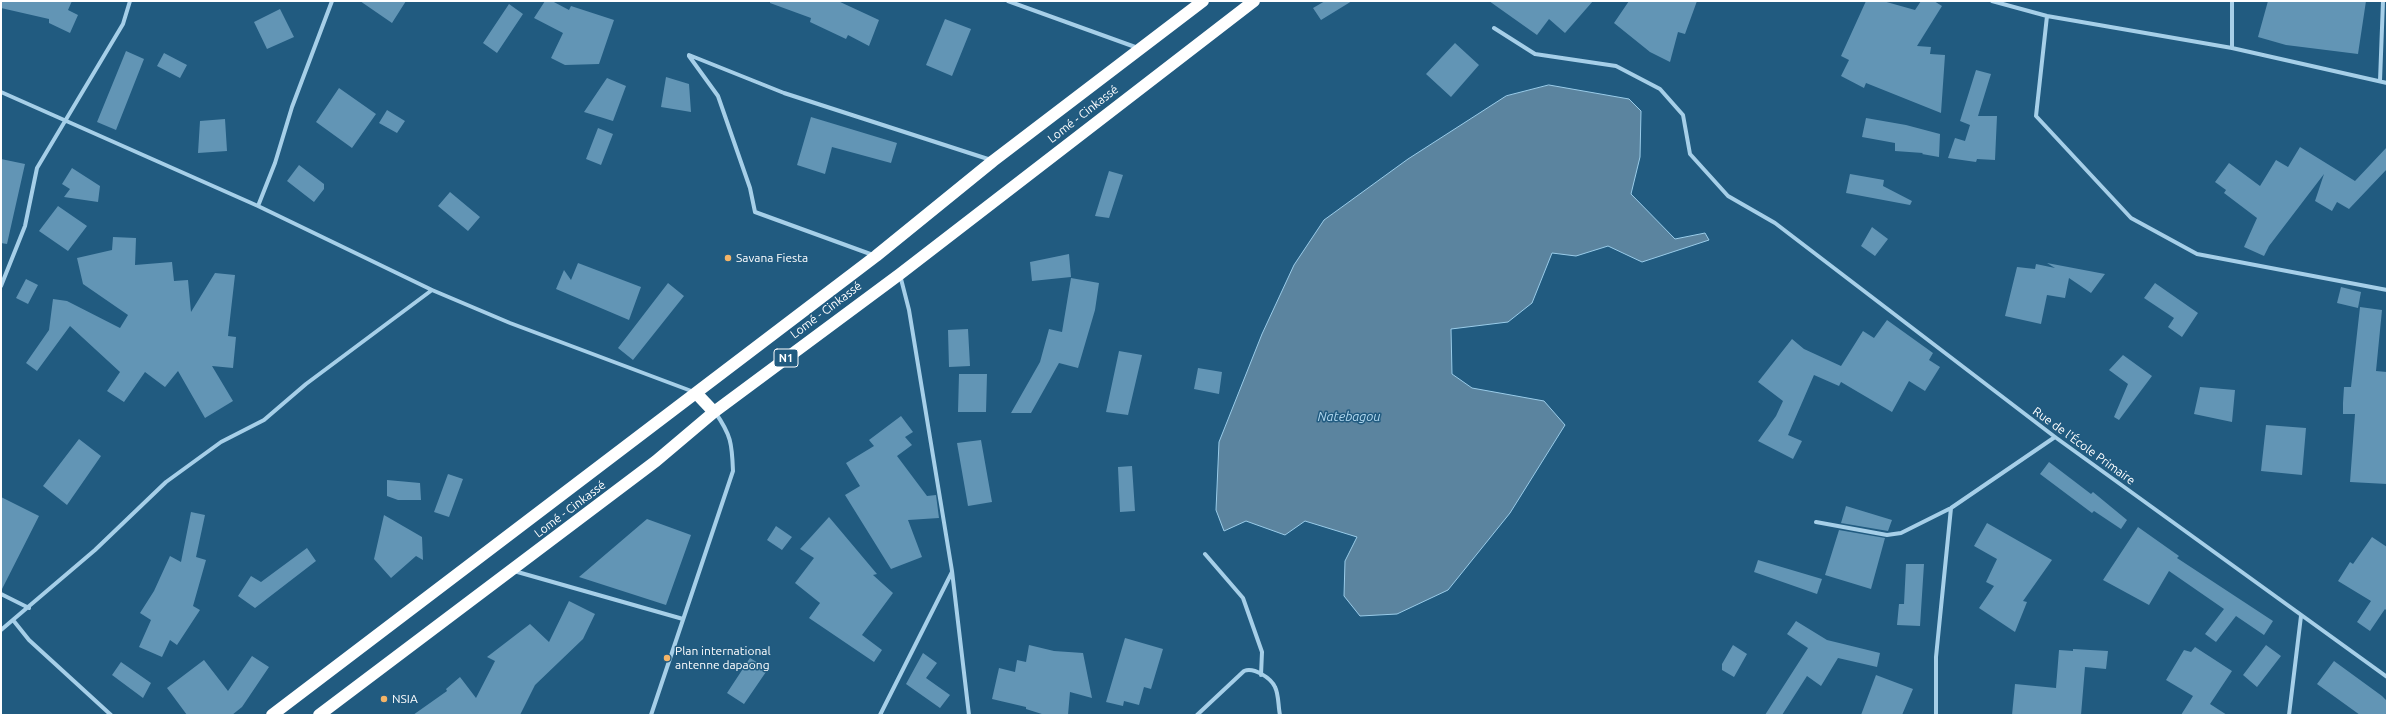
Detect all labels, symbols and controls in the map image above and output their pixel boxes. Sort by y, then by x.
street label: Lomé - Cinkassé [1045,82,1121,146]
place label: Savana Fiesta [736,251,808,265]
marker: Savana Fiesta [723,253,733,263]
street label: Lomé - Cinkassé [788,279,864,341]
road number: N1 [774,349,798,367]
street label: Rue de l'École Primaire [2030,404,2138,488]
water label: Natebagou [1318,409,1380,425]
street label: Lomé - Cinkassé [532,478,608,540]
place label: Plan international antenne dapaong [675,644,771,672]
marker: Plan international antenne dapaong [662,653,672,663]
place label: NSIA [392,692,418,706]
marker: NSIA [379,694,389,704]

